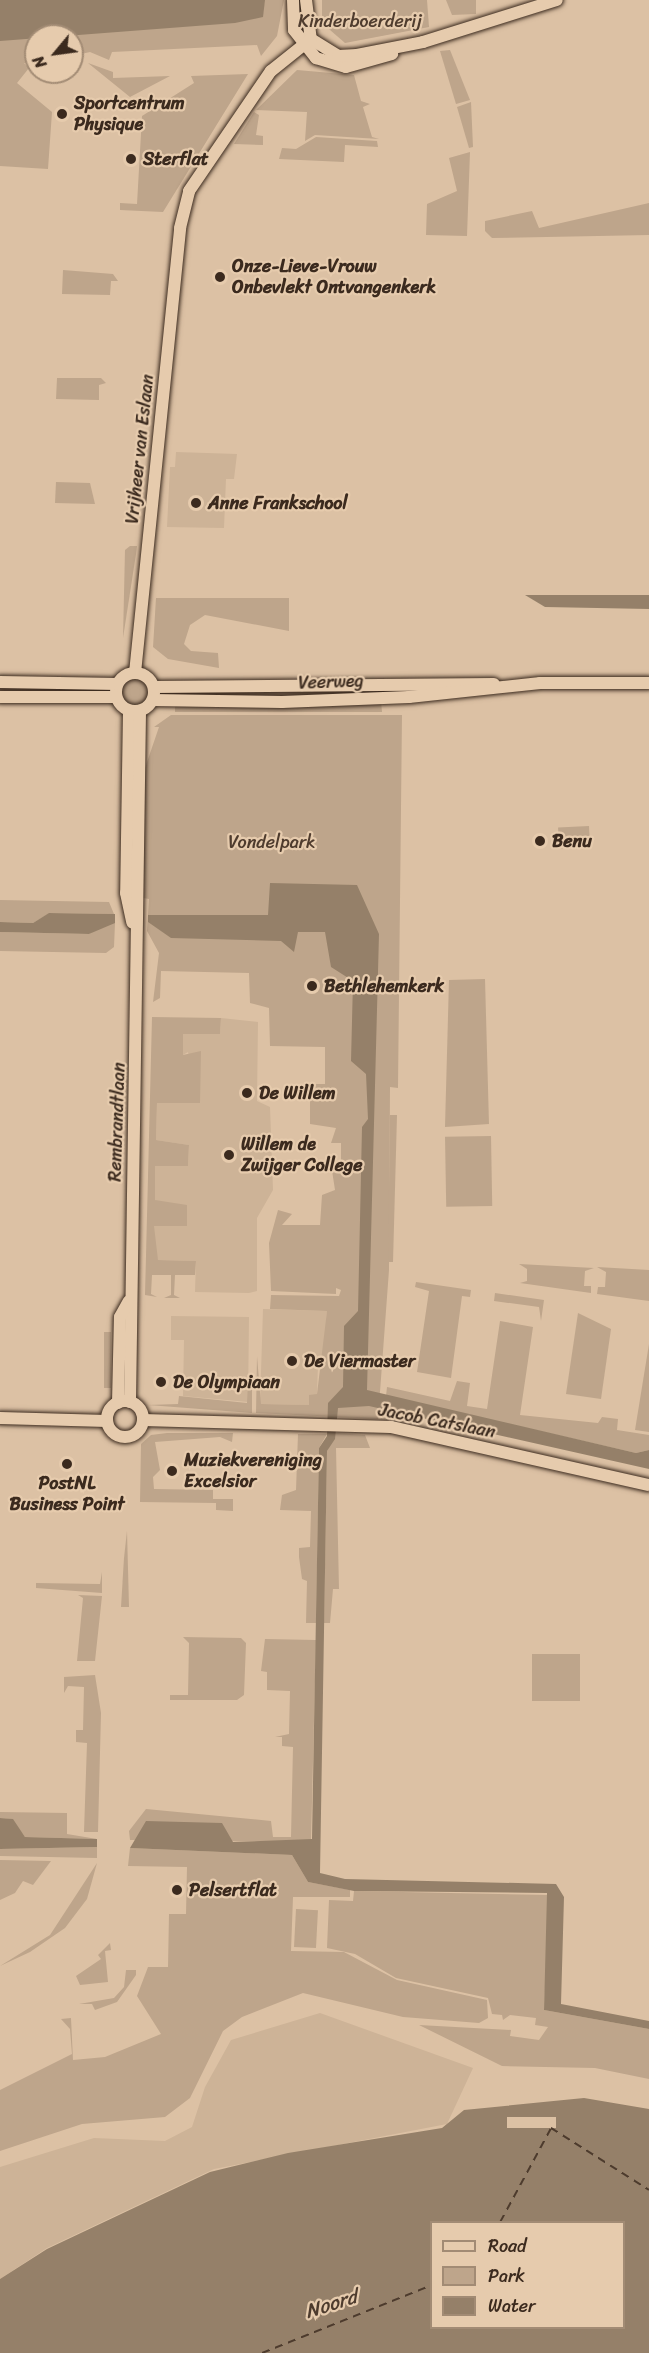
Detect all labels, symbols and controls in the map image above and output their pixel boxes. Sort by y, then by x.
park label: Kinderboerderij [298,10,422,32]
north arrow [24,24,84,84]
text: N [24,50,55,74]
place label: Sportcentrum Physique [74,93,185,136]
marker: Sportcentrum Physique [55,107,69,121]
place label: Sterflat [143,148,209,170]
marker: Sterflat [124,152,138,166]
place label: Onze-Lieve-Vrouw Onbevlekt Ontvangenkerk [232,256,436,298]
marker: Onze-Lieve-Vrouw Onbevlekt Ontvangenkerk [213,270,227,284]
street label: Vrijheer van Eslaan [121,373,159,525]
place label: Anne Frankschool [208,492,349,514]
marker: Anne Frankschool [189,496,203,510]
street label: Veerweg [298,670,364,694]
place label: Benu [552,830,592,852]
park label: Vondelpark [228,831,316,853]
marker: Benu [533,834,547,848]
place label: Bethlehemkerk [324,975,444,997]
marker: Bethlehemkerk [305,979,319,993]
street label: Rembrandtlaan [104,1062,130,1182]
place label: De Willem [259,1082,336,1104]
marker: De Willem [240,1086,254,1100]
place label: Willem de Zwijger College [241,1134,362,1176]
marker: Willem de Zwijger College [222,1148,236,1162]
place label: De Viermaster [304,1350,416,1372]
marker: De Viermaster [285,1354,299,1368]
place label: De Olympiaan [173,1371,280,1393]
marker: De Olympiaan [154,1375,168,1389]
street label: Jacob Catslaan [376,1399,498,1443]
place label: Muziekvereniging Excelsior [184,1450,322,1492]
marker: PostNL Business Point [60,1457,74,1471]
marker: Muziekvereniging Excelsior [165,1464,179,1478]
place label: PostNL Business Point [9,1473,125,1516]
place label: Pelsertflat [189,1879,277,1901]
marker: Pelsertflat [170,1883,184,1897]
legend [430,2221,625,2329]
text: Road [488,2230,527,2262]
text: Park [488,2260,525,2292]
water label: Noord [302,2284,360,2324]
text: Water [488,2290,535,2322]

